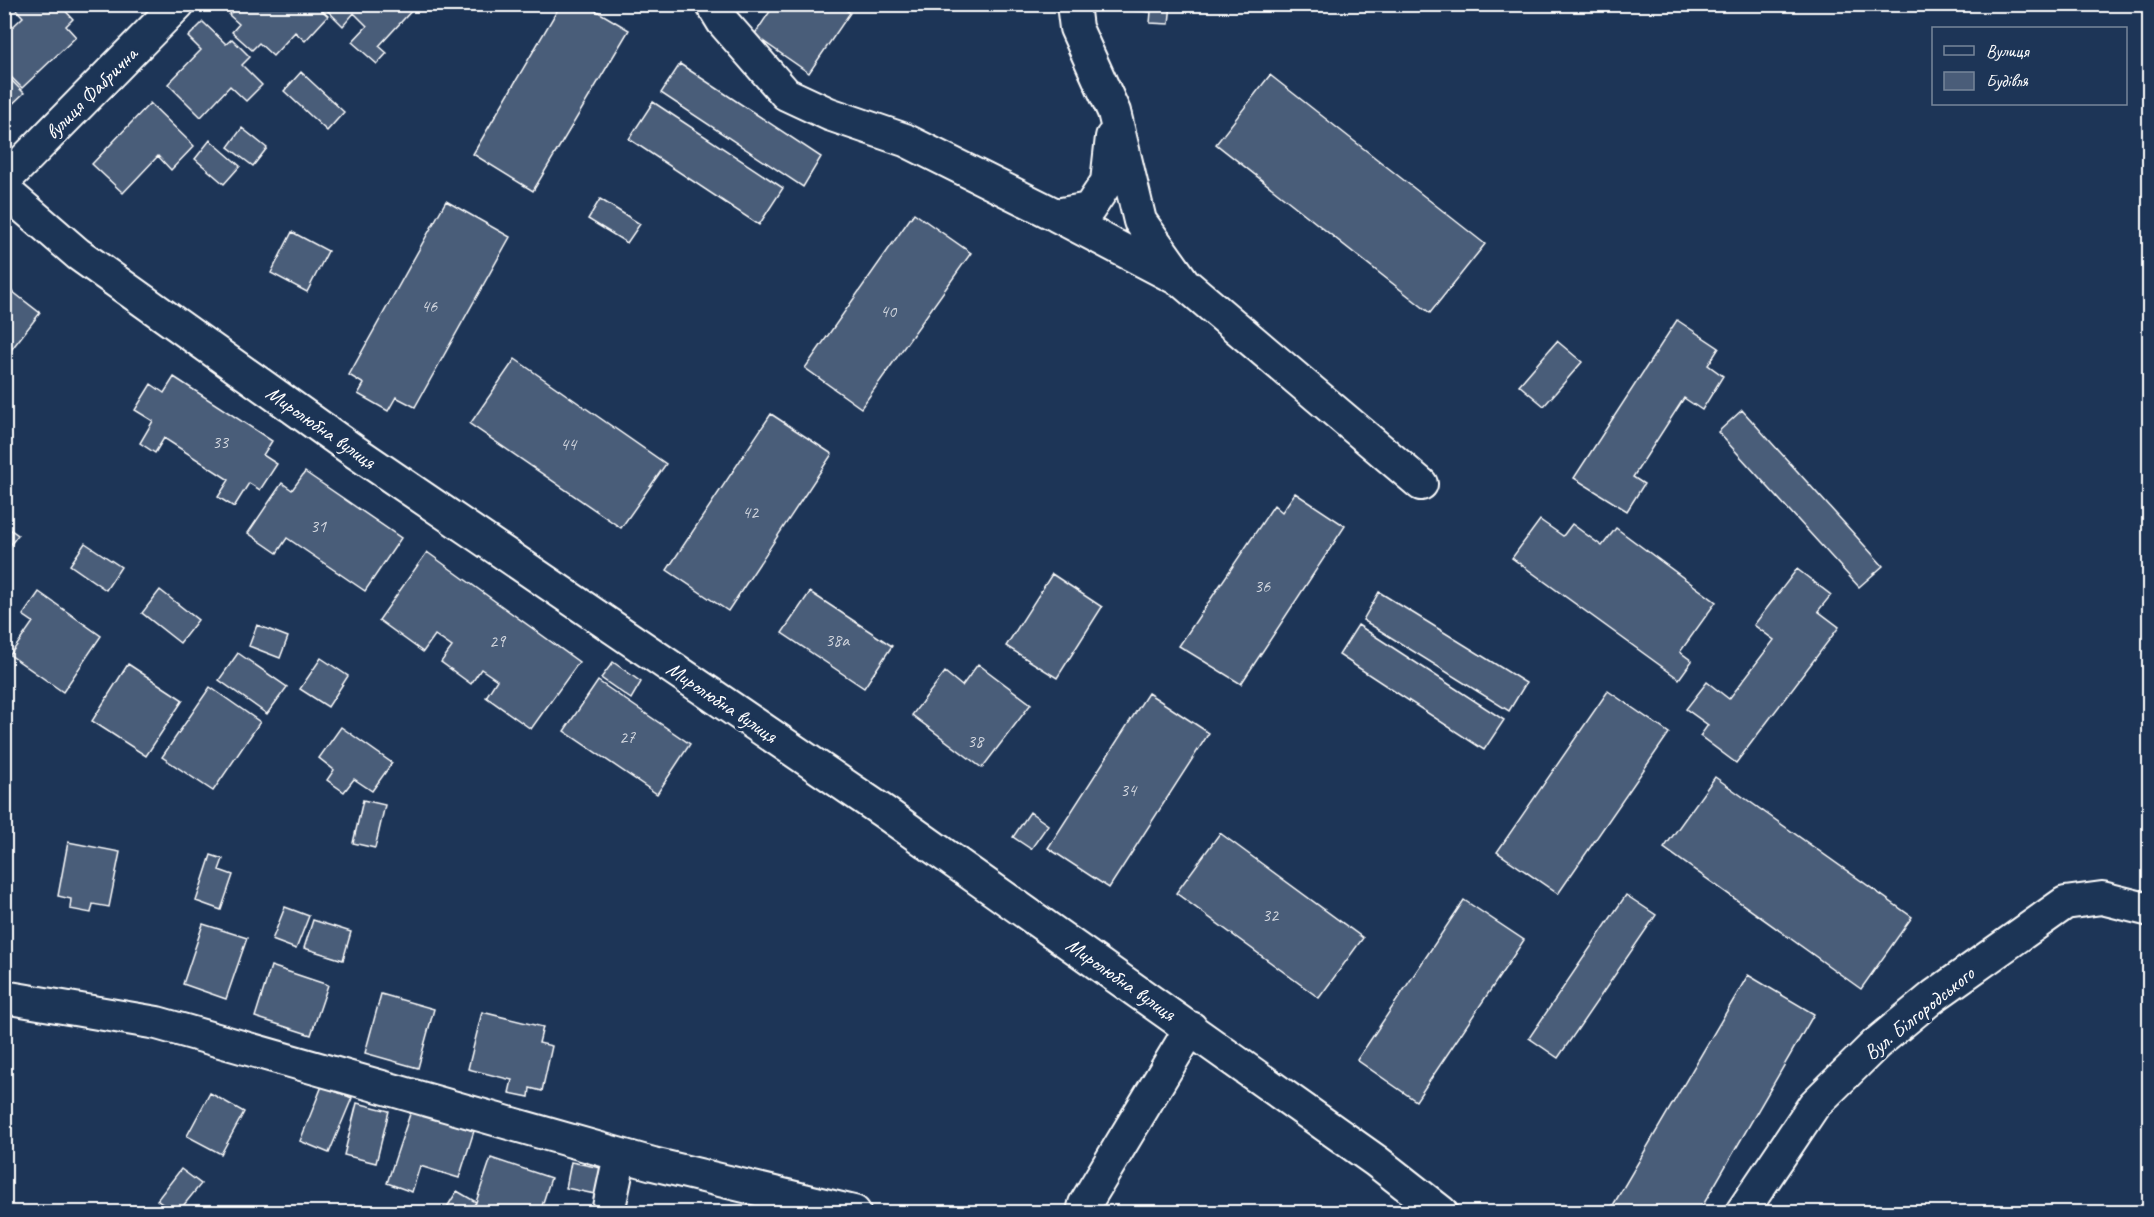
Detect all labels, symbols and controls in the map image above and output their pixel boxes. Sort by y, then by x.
legend [1932,27,2127,105]
street label: вулиця Фабрична [39,40,144,145]
text: Вулиця [1986,40,2030,62]
text: Будівля [1986,70,2029,92]
house number: 46 [421,295,438,317]
house number: 40 [880,300,898,322]
street label: Миролюбна вулиця [261,380,382,475]
house number: 33 [212,431,230,453]
house number: 44 [560,433,578,455]
house number: 42 [742,501,760,523]
house number: 31 [310,515,327,537]
house number: 36 [1254,575,1271,597]
house number: 38а [825,629,850,651]
house number: 29 [489,630,507,652]
street label: Миролюбна вулиця [662,655,784,749]
house number: 27 [619,726,636,748]
house number: 38 [967,730,985,752]
house number: 34 [1120,779,1138,801]
house number: 32 [1262,904,1280,926]
street label: Миролюбна вулиця [1061,932,1182,1027]
street label: Вул. Білгородського [1858,959,1981,1066]

